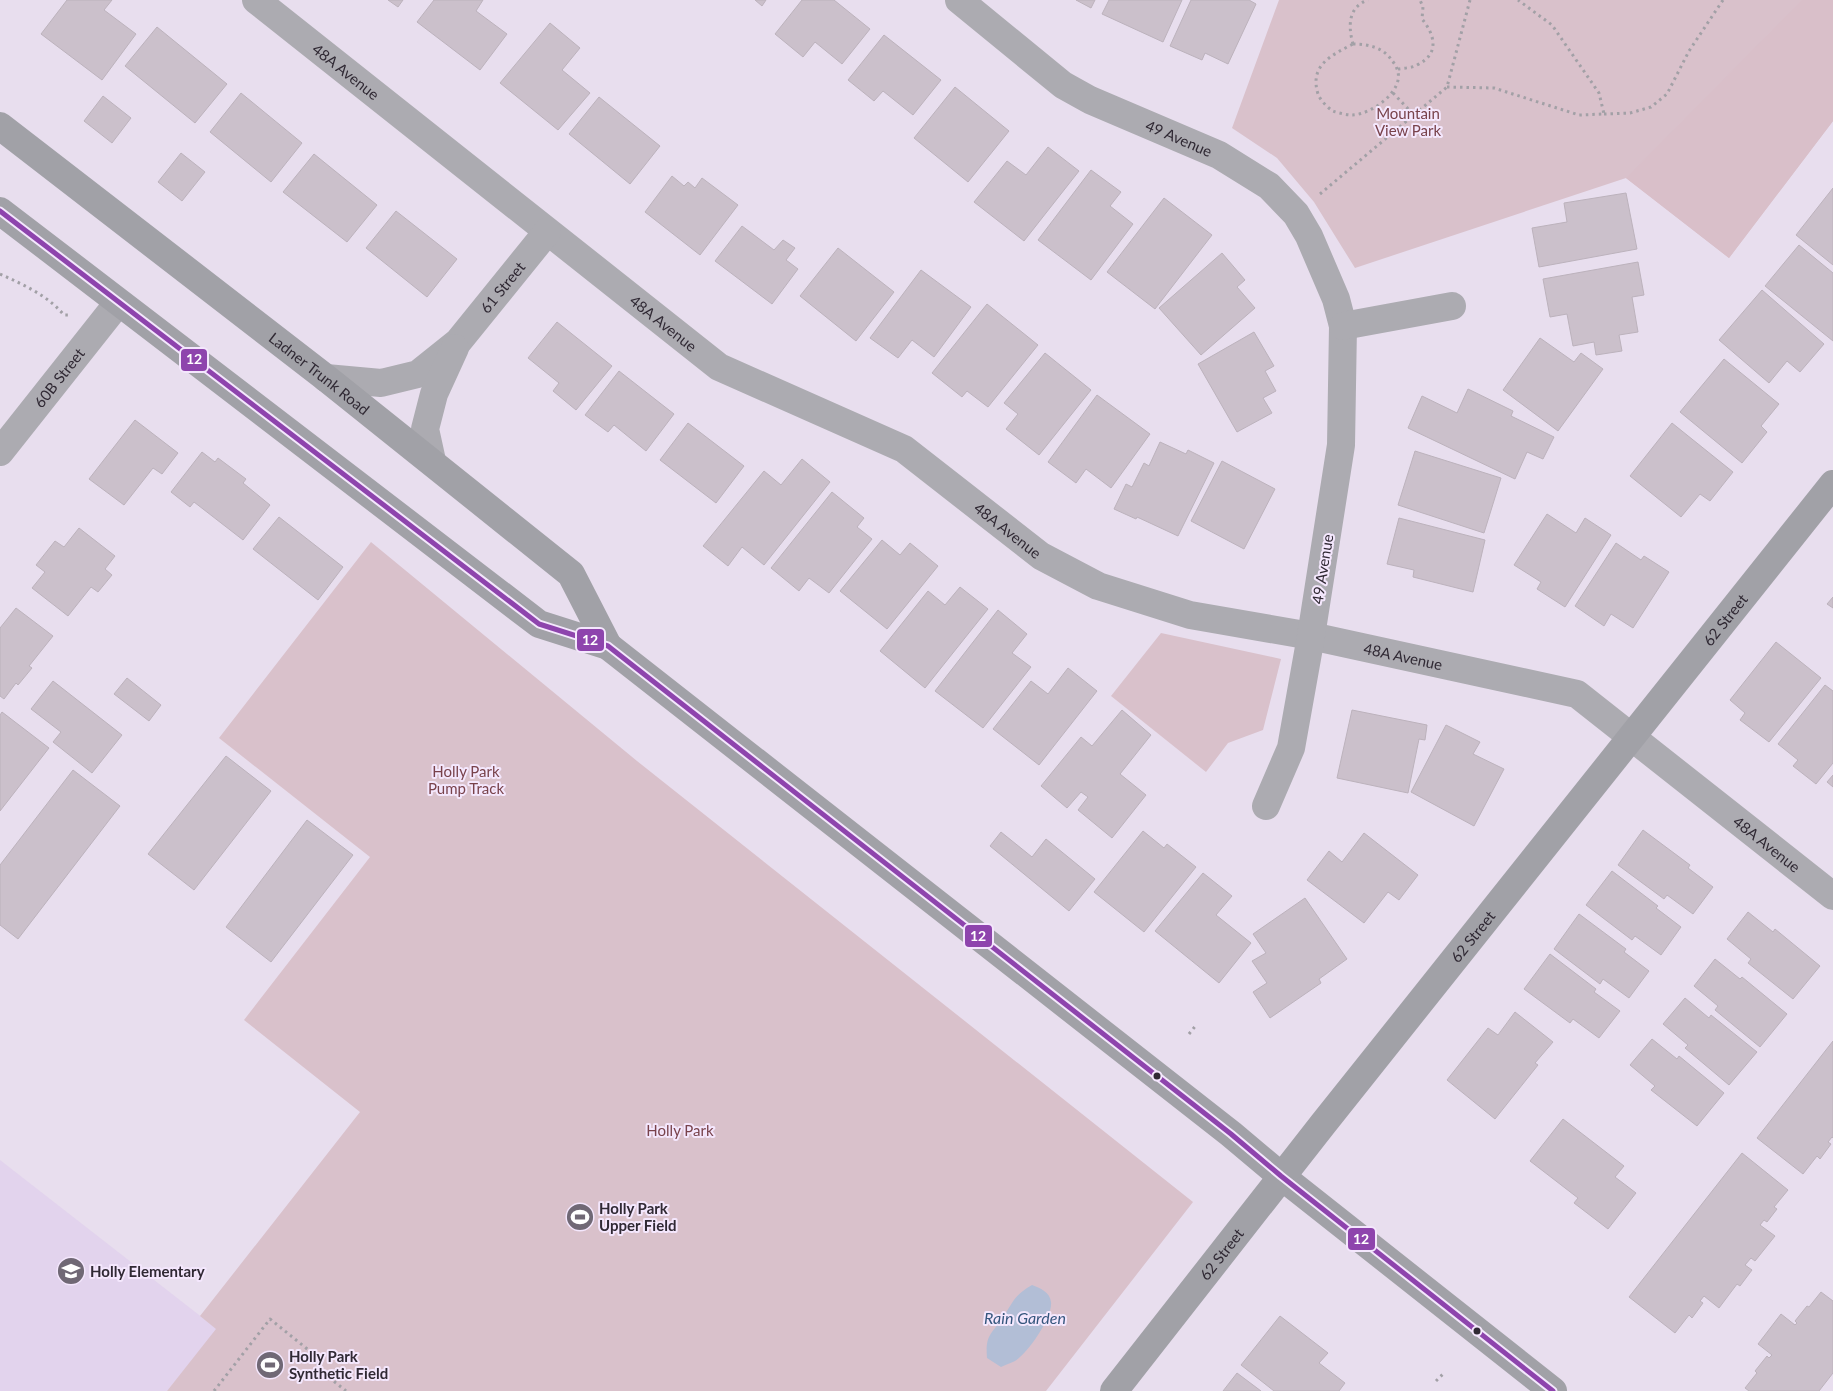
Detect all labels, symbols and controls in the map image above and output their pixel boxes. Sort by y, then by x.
street label: 48A Avenue [309,40,383,103]
park label: Mountain View Park [1375,104,1441,139]
street label: 49 Avenue [1143,116,1215,160]
street label: 61 Street [476,257,529,317]
street label: 48A Avenue [627,291,701,355]
street label: Ladner Trunk Road [266,328,373,418]
street label: 60B Street [30,344,88,411]
line badge: 12 [180,348,208,372]
text: 12 [186,350,202,367]
street label: 48A Avenue [971,498,1045,562]
street label: 49 Avenue [1308,533,1336,605]
street label: 62 Street [1699,590,1751,649]
line badge: 12 [576,628,605,652]
text: 12 [582,631,598,648]
street label: 48A Avenue [1362,639,1444,673]
park label: Holly Park Pump Track [428,762,504,797]
street label: 48A Avenue [1730,812,1804,876]
street label: 62 Street [1447,907,1499,966]
line badge: 12 [964,924,993,948]
text: 12 [970,927,986,944]
unlabelled marker [1152,1071,1162,1081]
park label: Holly Park [646,1121,714,1139]
place label: Holly Park Upper Field [599,1199,676,1234]
sports icon: Holly Park Upper Field [565,1202,595,1232]
street label: 62 Street [1195,1224,1247,1283]
line badge: 12 [1347,1227,1376,1251]
text: 12 [1353,1230,1369,1247]
school or university icon: Holly Elementary [56,1256,86,1286]
place label: Holly Elementary [90,1262,205,1280]
water label: Rain Garden [984,1308,1066,1327]
unlabelled marker [1472,1326,1482,1336]
place label: Holly Park Synthetic Field [289,1347,388,1382]
sports icon: Holly Park Synthetic Field [255,1350,285,1380]

